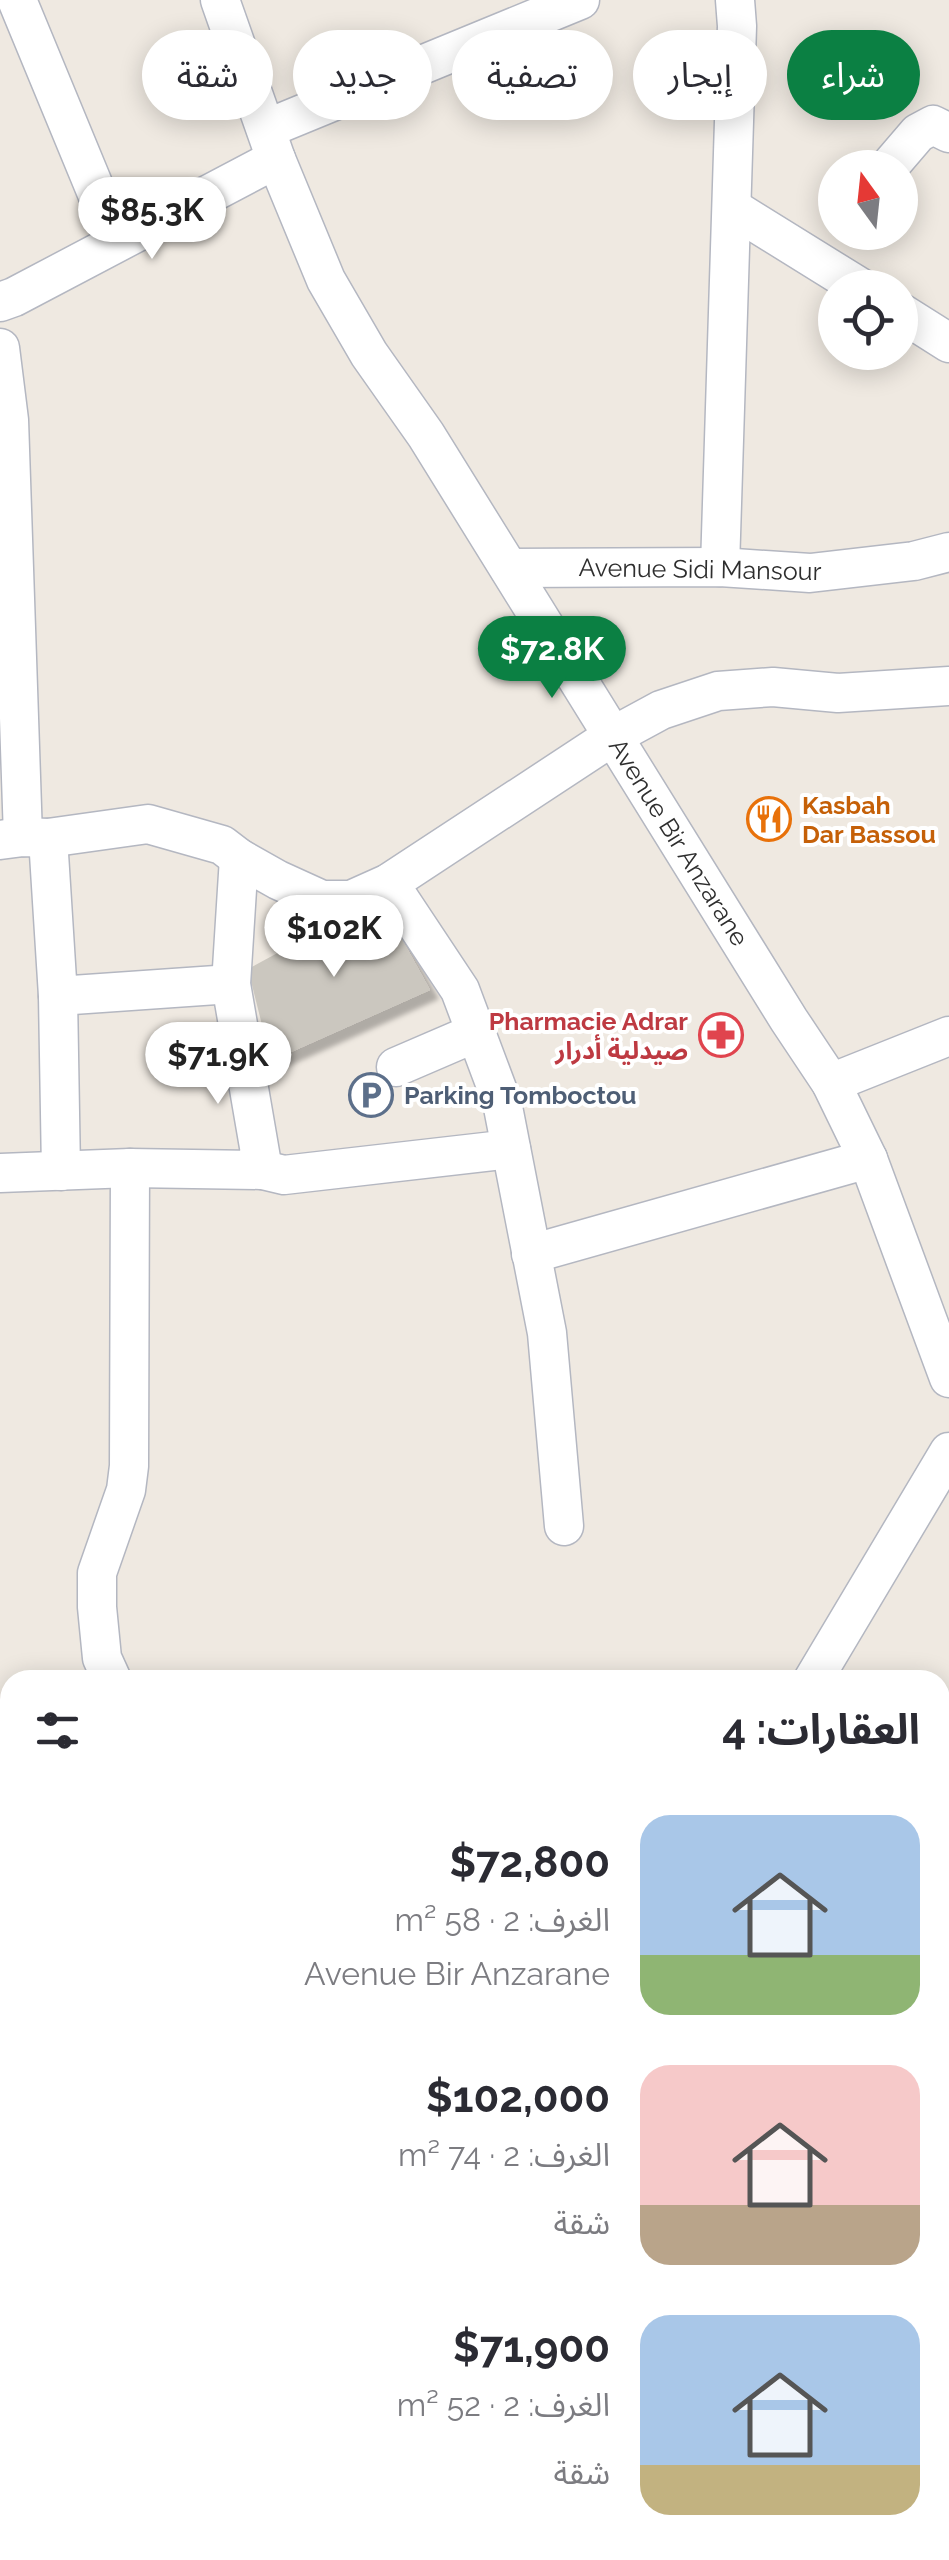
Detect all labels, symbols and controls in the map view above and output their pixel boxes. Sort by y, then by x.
chip: شقة [142,30,273,120]
chip: جديد [293,30,432,120]
chip: تصفية [452,30,613,120]
chip: إيجار [633,30,767,120]
chip: شراء [787,30,920,120]
north arrow [818,150,918,250]
map controls [818,150,918,370]
pin: $85.3K [71,177,233,262]
text: $85.3K [100,191,204,228]
button: locate [818,270,918,370]
street label: Avenue Sidi Mansour [578,552,822,586]
pin: $72.8K [471,616,633,701]
text: $72.8K [500,630,604,667]
street label: Avenue Bir Anzarane [603,733,755,951]
place label: Kasbah Dar Bassou [802,790,936,849]
restaurant icon: Kasbah Dar Bassou [746,796,792,842]
pin: $102K [264,895,404,980]
text: $102K [286,909,382,946]
place label: Pharmacie Adrar صيدلية أدرار [489,1006,688,1065]
pharmacy icon: Pharmacie Adrar صيدلية أدرار [698,1012,744,1058]
pin: $71.9K [137,1022,299,1107]
text: $71.9K [167,1036,269,1073]
parking icon: Parking Tomboctou [348,1072,394,1118]
place label: Parking Tomboctou [404,1080,637,1110]
icon: filters [30,1703,85,1758]
text: العقارات: 4 [722,1705,920,1754]
text: $72,800 [449,1838,610,1887]
icon: home [720,1855,840,1975]
text: الغرف: 2 · 58 m² [395,1901,610,1938]
text: Avenue Bir Anzarane [304,1955,610,1992]
text: $102,000 [426,2073,610,2122]
icon: home [720,2105,840,2225]
text: الغرف: 2 · 74 m² [398,2136,610,2173]
text: شقة [554,2204,610,2241]
text: $71,900 [453,2323,610,2372]
icon: home [720,2355,840,2475]
text: الغرف: 2 · 52 m² [397,2386,610,2423]
text: شقة [554,2454,610,2491]

